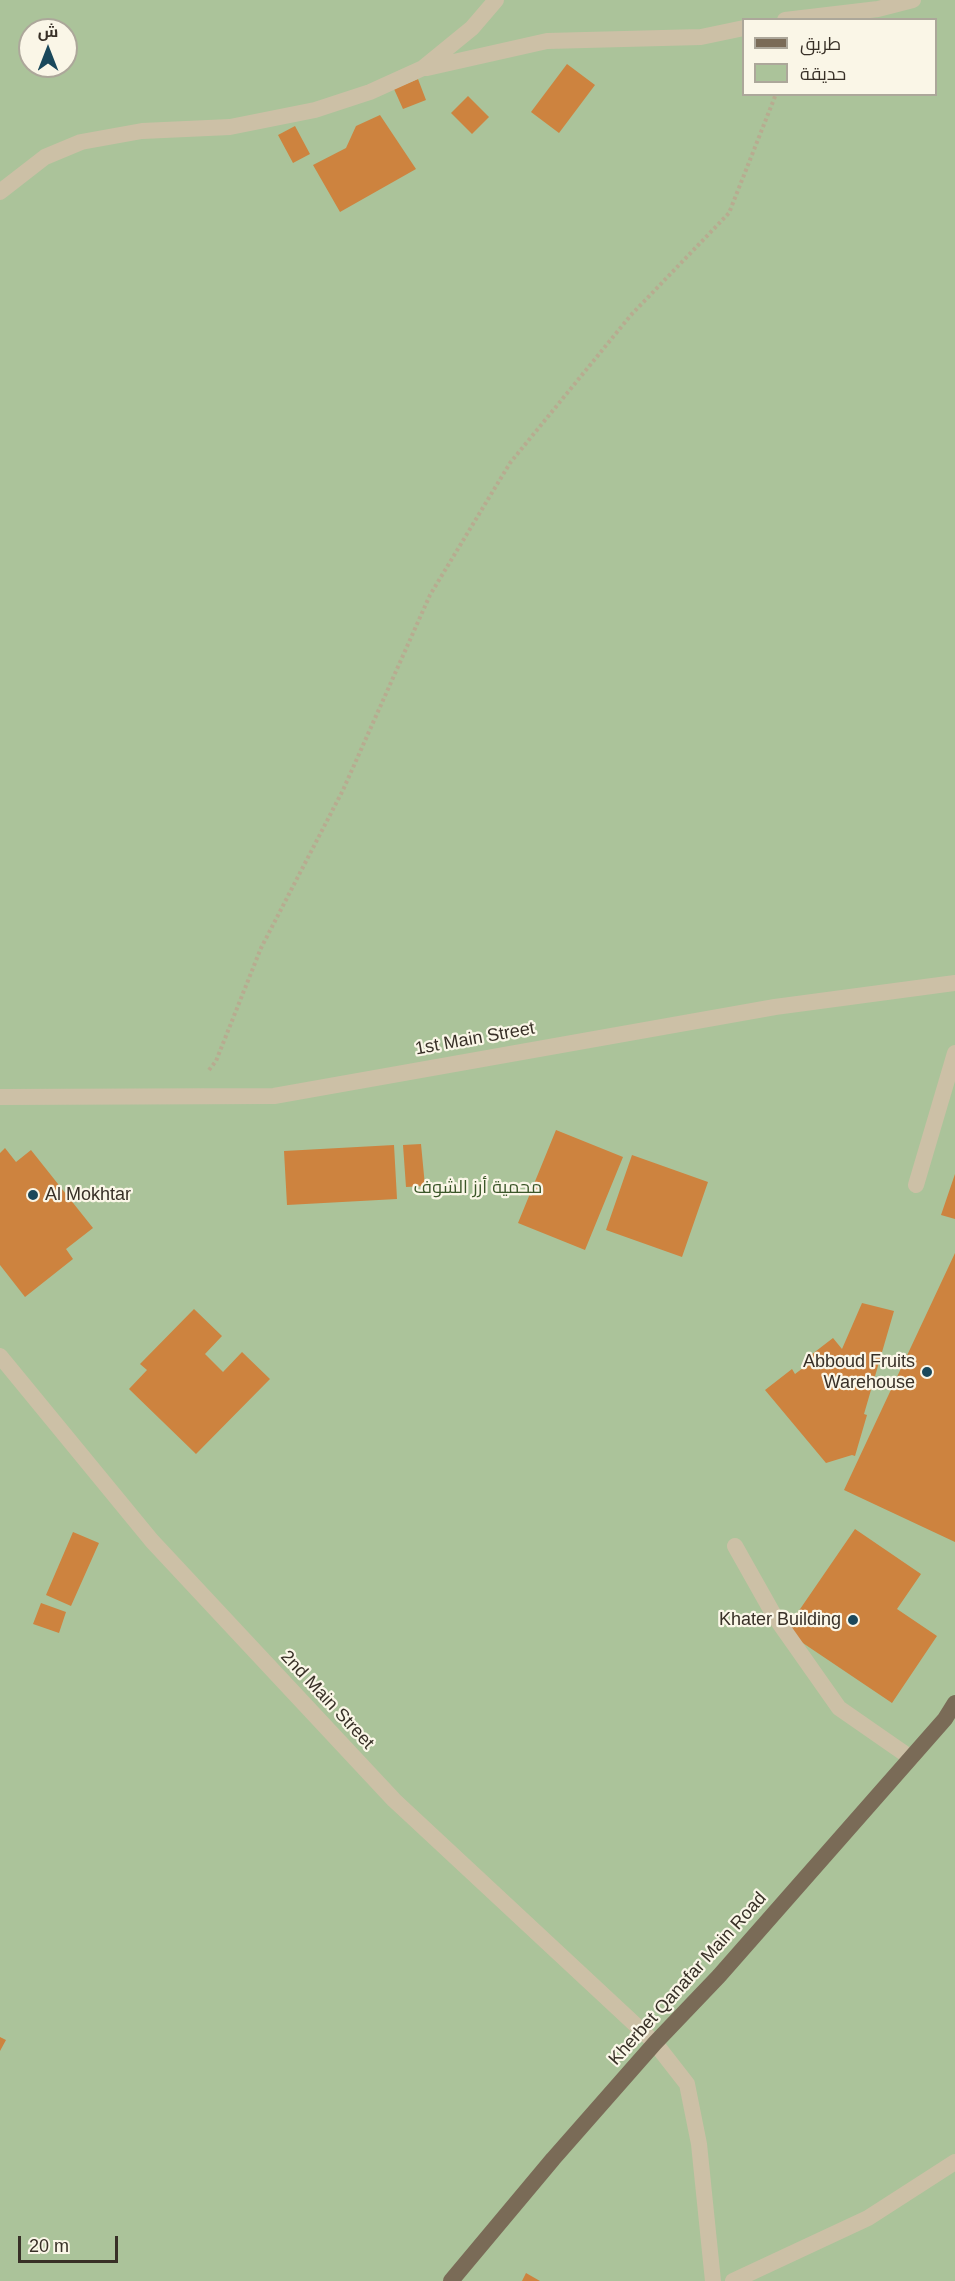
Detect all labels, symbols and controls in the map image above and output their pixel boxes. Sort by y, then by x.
north arrow [18,18,78,78]
legend [742,18,937,96]
text: ش [38,23,58,40]
text: طريق [800,34,841,54]
text: حديقة [800,64,846,84]
street label: 1st Main Street [414,1018,536,1060]
park label: محمية أرز الشوف [414,1177,542,1199]
place label: Al Mokhtar [45,1184,131,1206]
marker: Al Mokhtar [26,1188,40,1202]
place label: Abboud Fruits Warehouse [803,1351,915,1394]
marker: Abboud Fruits Warehouse [920,1365,934,1379]
place label: Khater Building [719,1609,841,1631]
marker: Khater Building [846,1613,860,1627]
street label: 2nd Main Street [276,1646,378,1754]
street label: Kherbet Qanafar Main Road [605,1888,771,2070]
scale bar [21,2224,122,2262]
text: 20 m [29,2236,69,2256]

